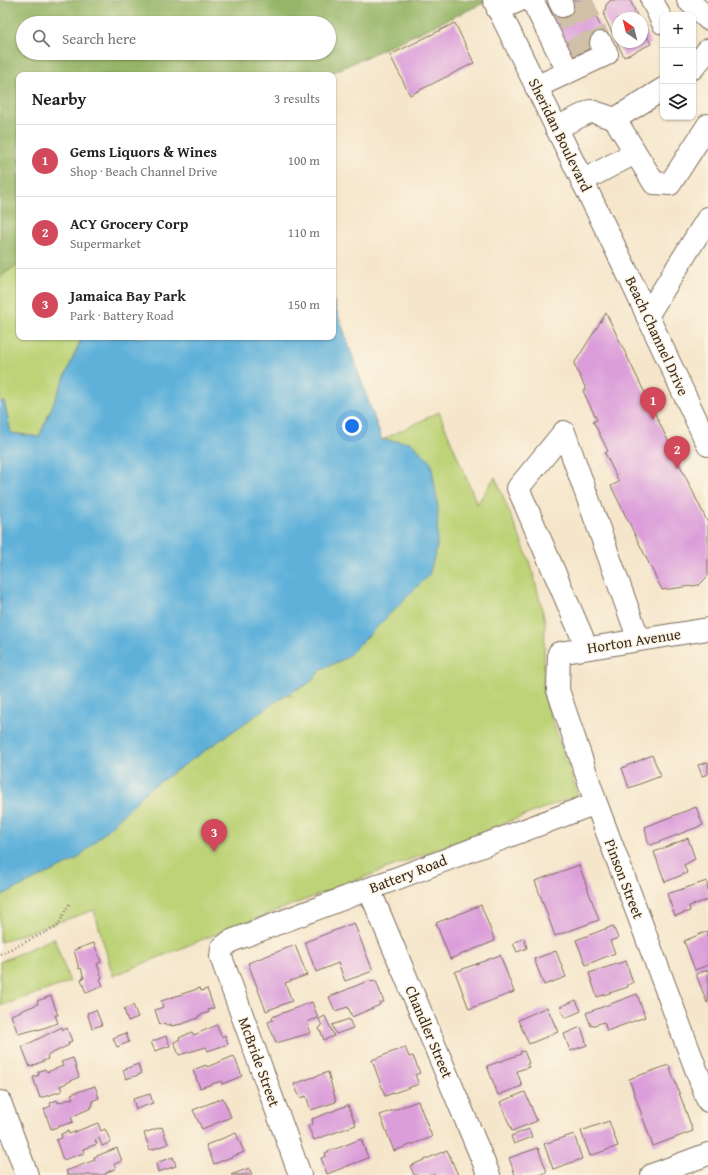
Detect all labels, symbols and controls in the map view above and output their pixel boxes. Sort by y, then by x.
north arrow [612,12,648,48]
map controls [660,12,696,120]
button: + [660,12,696,48]
search box [16,16,336,60]
icon: search [30,27,52,49]
text: Search here [62,28,136,49]
button: − [660,48,696,84]
street label: Sheridan Boulevard [524,75,597,195]
button: layers [660,84,696,120]
text: Nearby [32,86,86,111]
text: 3 results [274,89,320,108]
text: Gems Liquors & Wines [70,141,217,162]
text: 1 [42,151,48,170]
text: 100 m [288,151,320,170]
text: Shop · Beach Channel Drive [70,162,217,181]
text: ACY Grocery Corp [70,213,188,234]
text: 2 [42,223,48,242]
text: 110 m [288,223,320,242]
text: Supermarket [70,234,141,253]
street label: Beach Channel Drive [621,273,694,399]
text: Jamaica Bay Park [70,285,186,306]
text: 3 [42,295,48,314]
text: 150 m [288,295,320,314]
text: Park · Battery Road [70,306,174,325]
pin: 1 [640,387,666,420]
your location [342,416,362,436]
pin: 2 [664,436,690,469]
street label: Horton Avenue [586,623,682,658]
pin: 3 [201,819,227,852]
street label: Pinson Street [600,836,650,922]
street label: Battery Road [366,849,450,898]
street label: Chandler Street [400,982,459,1082]
street label: McBride Street [234,1014,286,1110]

